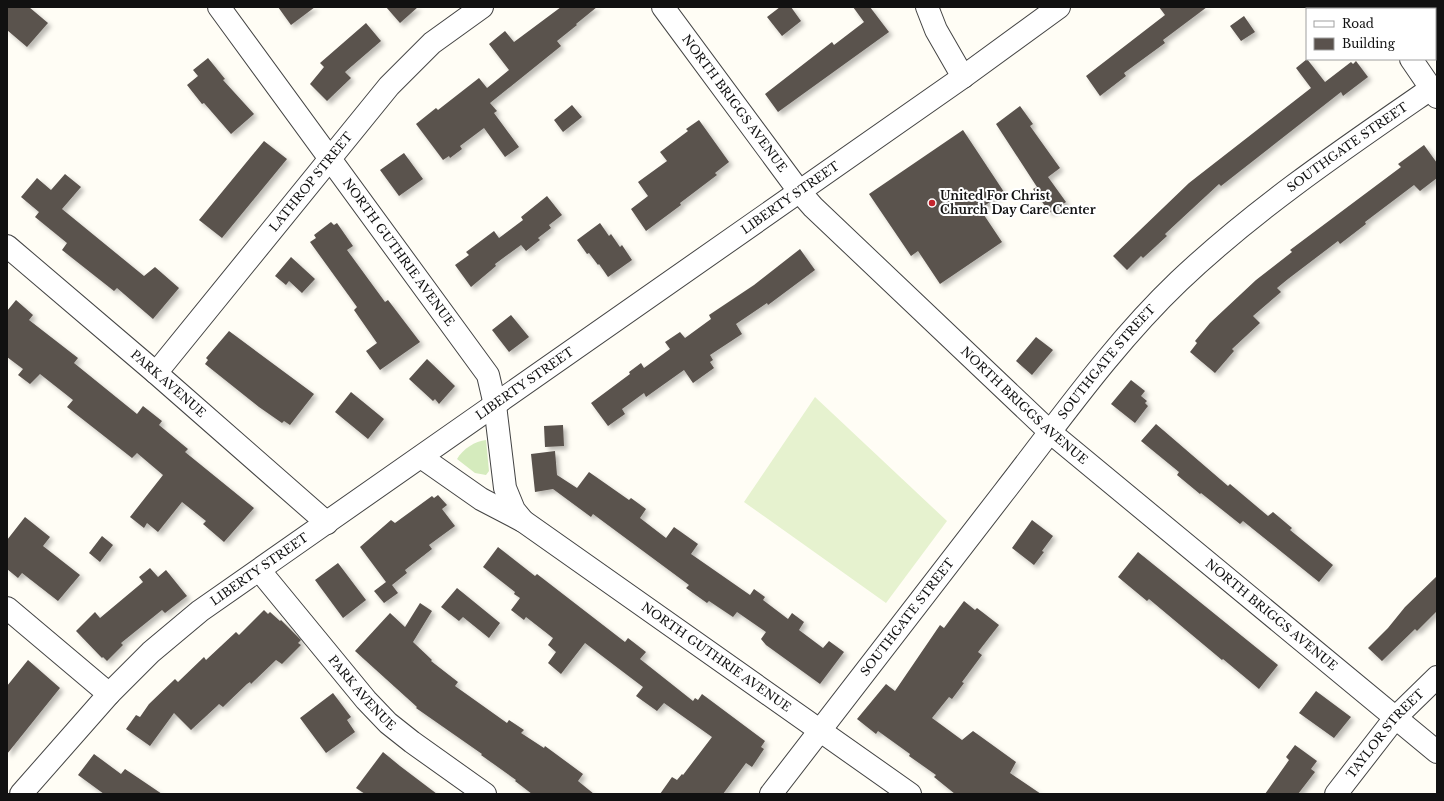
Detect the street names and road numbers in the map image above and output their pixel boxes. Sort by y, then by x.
street label: NORTH BRIGGS AVENUE [679,32,790,175]
street label: SOUTHGATE STREET [1284,99,1411,195]
street label: LATHROP STREET [266,129,356,234]
street label: LIBERTY STREET [738,158,842,237]
street label: NORTH GUTHRIE AVENUE [340,175,458,329]
street label: SOUTHGATE STREET [1054,301,1158,422]
street label: NORTH BRIGGS AVENUE [958,343,1091,467]
street label: LIBERTY STREET [473,344,577,423]
street label: PARK AVENUE [128,347,209,420]
street label: LIBERTY STREET [207,529,311,608]
street label: SOUTHGATE STREET [857,555,957,679]
street label: NORTH BRIGGS AVENUE [1203,556,1341,674]
street label: NORTH GUTHRIE AVENUE [639,599,794,715]
street label: PARK AVENUE [325,652,399,733]
street label: TAYLOR STREET [1343,686,1427,781]

